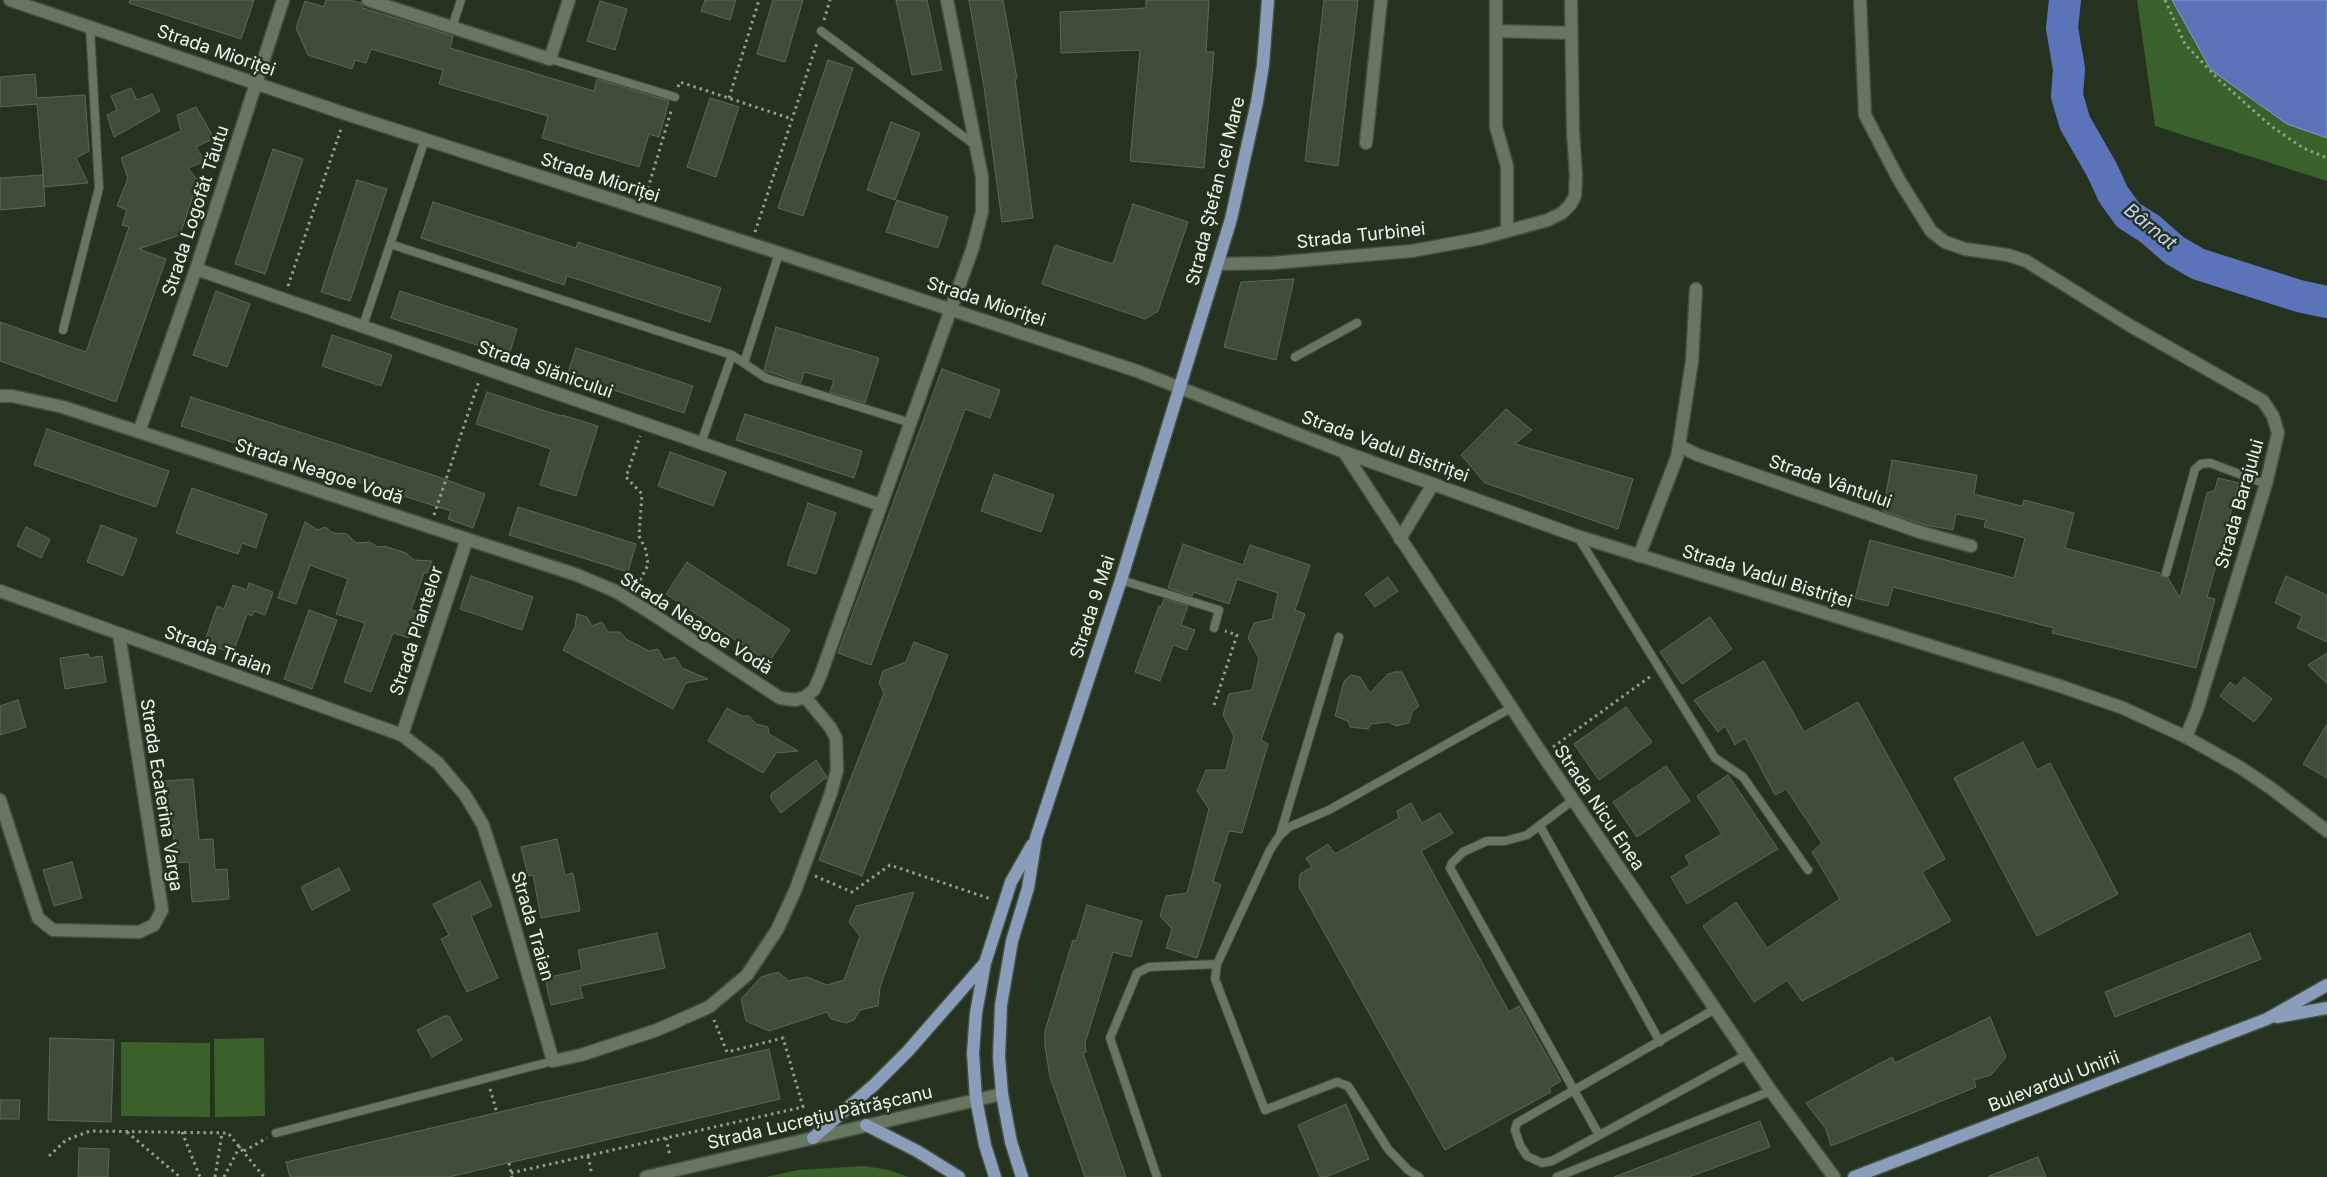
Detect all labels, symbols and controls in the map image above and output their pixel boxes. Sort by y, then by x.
street label: Strada Mioriței [154,21,278,81]
street label: Strada Ștefan cel Mare [1182,94,1250,288]
street label: Strada Logofăt Tăutu [158,123,234,299]
street label: Strada Mioriței [538,149,662,207]
water label: Bârnat [2119,199,2181,255]
street label: Strada Turbinei [1296,218,1426,254]
street label: Strada Mioriței [924,273,1048,331]
street label: Strada Slănicului [474,337,616,403]
street label: Strada Vadul Bistriței [1298,407,1472,487]
street label: Strada Neagoe Vodă [232,435,406,509]
street label: Strada Barajului [2211,437,2269,571]
street label: Strada Vântului [1766,451,1894,513]
street label: Strada Vadul Bistriței [1679,541,1855,613]
street label: Strada 9 Mai [1066,553,1120,661]
street label: Strada Plantelor [386,563,448,699]
street label: Strada Neagoe Vodă [616,568,776,680]
street label: Strada Traian [161,622,275,680]
street label: Strada Ecaterina Varga [135,697,187,893]
street label: Strada Nicu Enea [1549,741,1649,875]
street label: Strada Traian [506,869,558,983]
street label: Bulevardul Unirii [1985,1047,2123,1117]
street label: Strada Lucrețiu Pătrășcanu [705,1082,935,1154]

